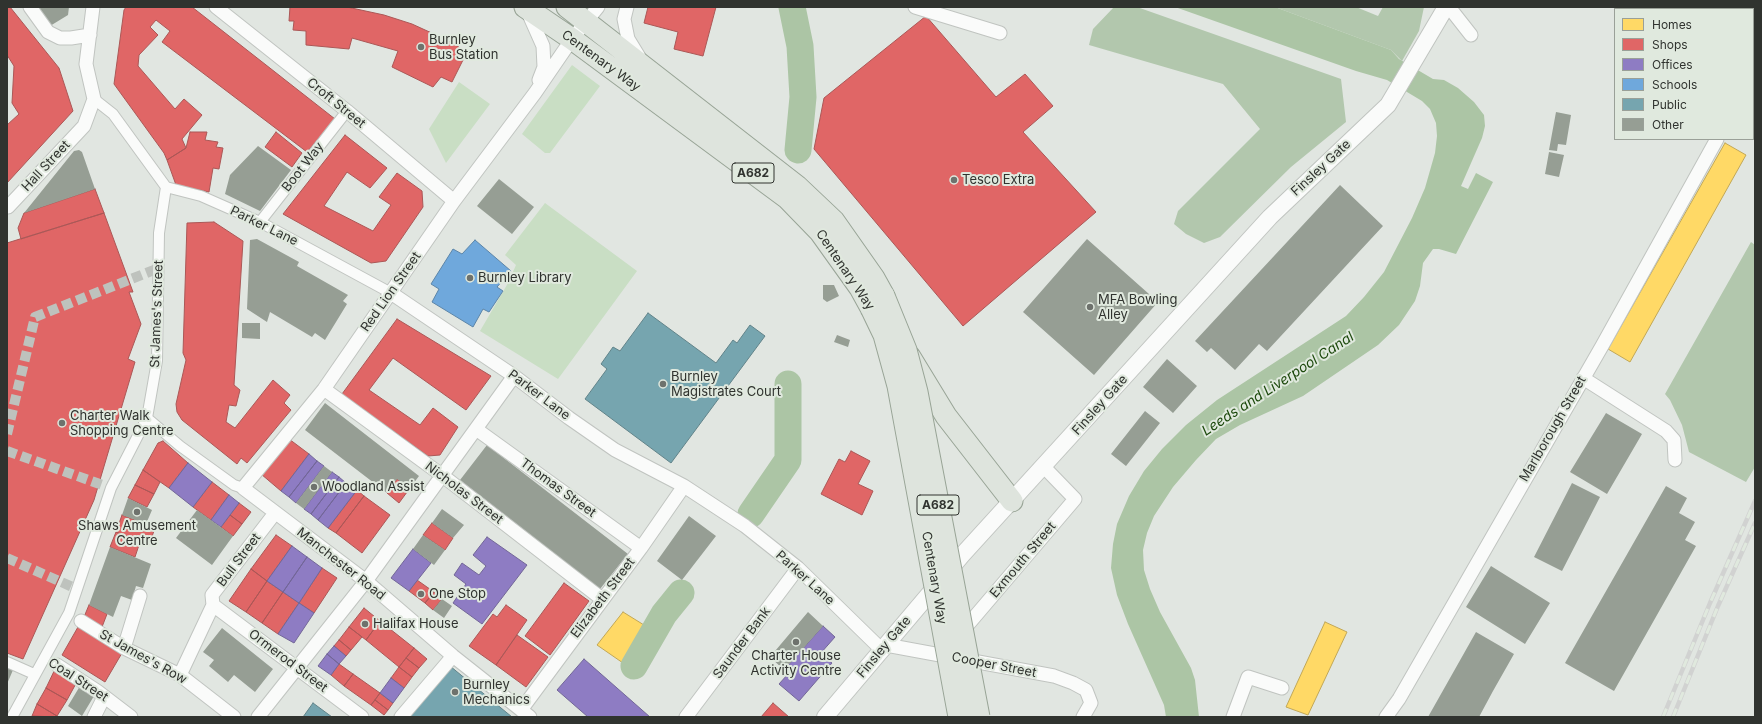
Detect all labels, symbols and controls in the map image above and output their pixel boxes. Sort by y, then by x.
legend [1614,8,1754,140]
text: Homes [1652,17,1692,32]
street label: Centenary Way [558,27,644,95]
place label: Burnley Bus Station [429,32,499,63]
text: Shops [1652,37,1688,52]
marker: Burnley Bus Station [416,42,426,52]
text: Offices [1652,57,1693,72]
street label: Croft Street [304,75,368,131]
text: Schools [1652,77,1697,92]
text: Public [1652,97,1687,112]
text: Other [1652,117,1684,132]
street label: Hall Street [19,137,73,195]
street label: Finsley Gate [1288,137,1354,199]
street label: Boot Way [279,139,327,195]
road number: A682 [732,163,774,183]
place label: Tesco Extra [962,172,1034,188]
marker: Tesco Extra [949,175,959,185]
street label: Parker Lane [228,203,300,249]
street label: Centenary Way [812,227,878,313]
street label: Red Lion Street [358,249,424,335]
street label: St James's Street [147,260,167,368]
place label: Burnley Library [478,270,571,286]
marker: Burnley Library [465,273,475,283]
place label: MFA Bowling Alley [1098,292,1178,323]
marker: MFA Bowling Alley [1085,302,1095,312]
water label: Leeds and Liverpool Canal [1199,329,1357,439]
street label: Parker Lane [505,367,573,423]
place label: Burnley Magistrates Court [671,369,781,400]
street label: Finsley Gate [1069,372,1131,438]
street label: Marlborough Street [1516,373,1590,485]
marker: Burnley Magistrates Court [658,379,668,389]
place label: Charter Walk Shopping Centre [70,408,173,439]
marker: Charter Walk Shopping Centre [57,418,67,428]
street label: Thomas Street [517,455,599,521]
street label: Nicholas Street [422,459,506,527]
place label: Woodland Assist [322,479,424,495]
marker: Woodland Assist [309,482,319,492]
road number: A682 [917,495,959,515]
marker: Shaws Amusement Centre [132,507,142,517]
place label: Shaws Amusement Centre [78,518,196,549]
street label: Exmouth Street [987,519,1059,601]
street label: Manchester Road [294,525,388,603]
street label: Bull Street [214,530,264,590]
street label: Centenary Way [918,530,950,626]
street label: Parker Lane [772,548,838,608]
street label: Elizabeth Street [568,555,638,641]
place label: One Stop [429,586,486,602]
marker: One Stop [416,589,426,599]
street label: Saunder Bank [710,604,774,682]
street label: Finsley Gate [854,613,914,681]
place label: Halifax House [373,616,459,632]
marker: Halifax House [360,619,370,629]
street label: Ormerod Street [245,626,331,696]
street label: St James's Row [97,627,189,687]
marker: Charter House Activity Centre [791,637,801,647]
place label: Charter House Activity Centre [751,648,841,679]
street label: Cooper Street [950,649,1038,681]
street label: Coal Street [45,655,111,705]
place label: Burnley Mechanics [463,677,530,708]
marker: Burnley Mechanics [450,687,460,697]

